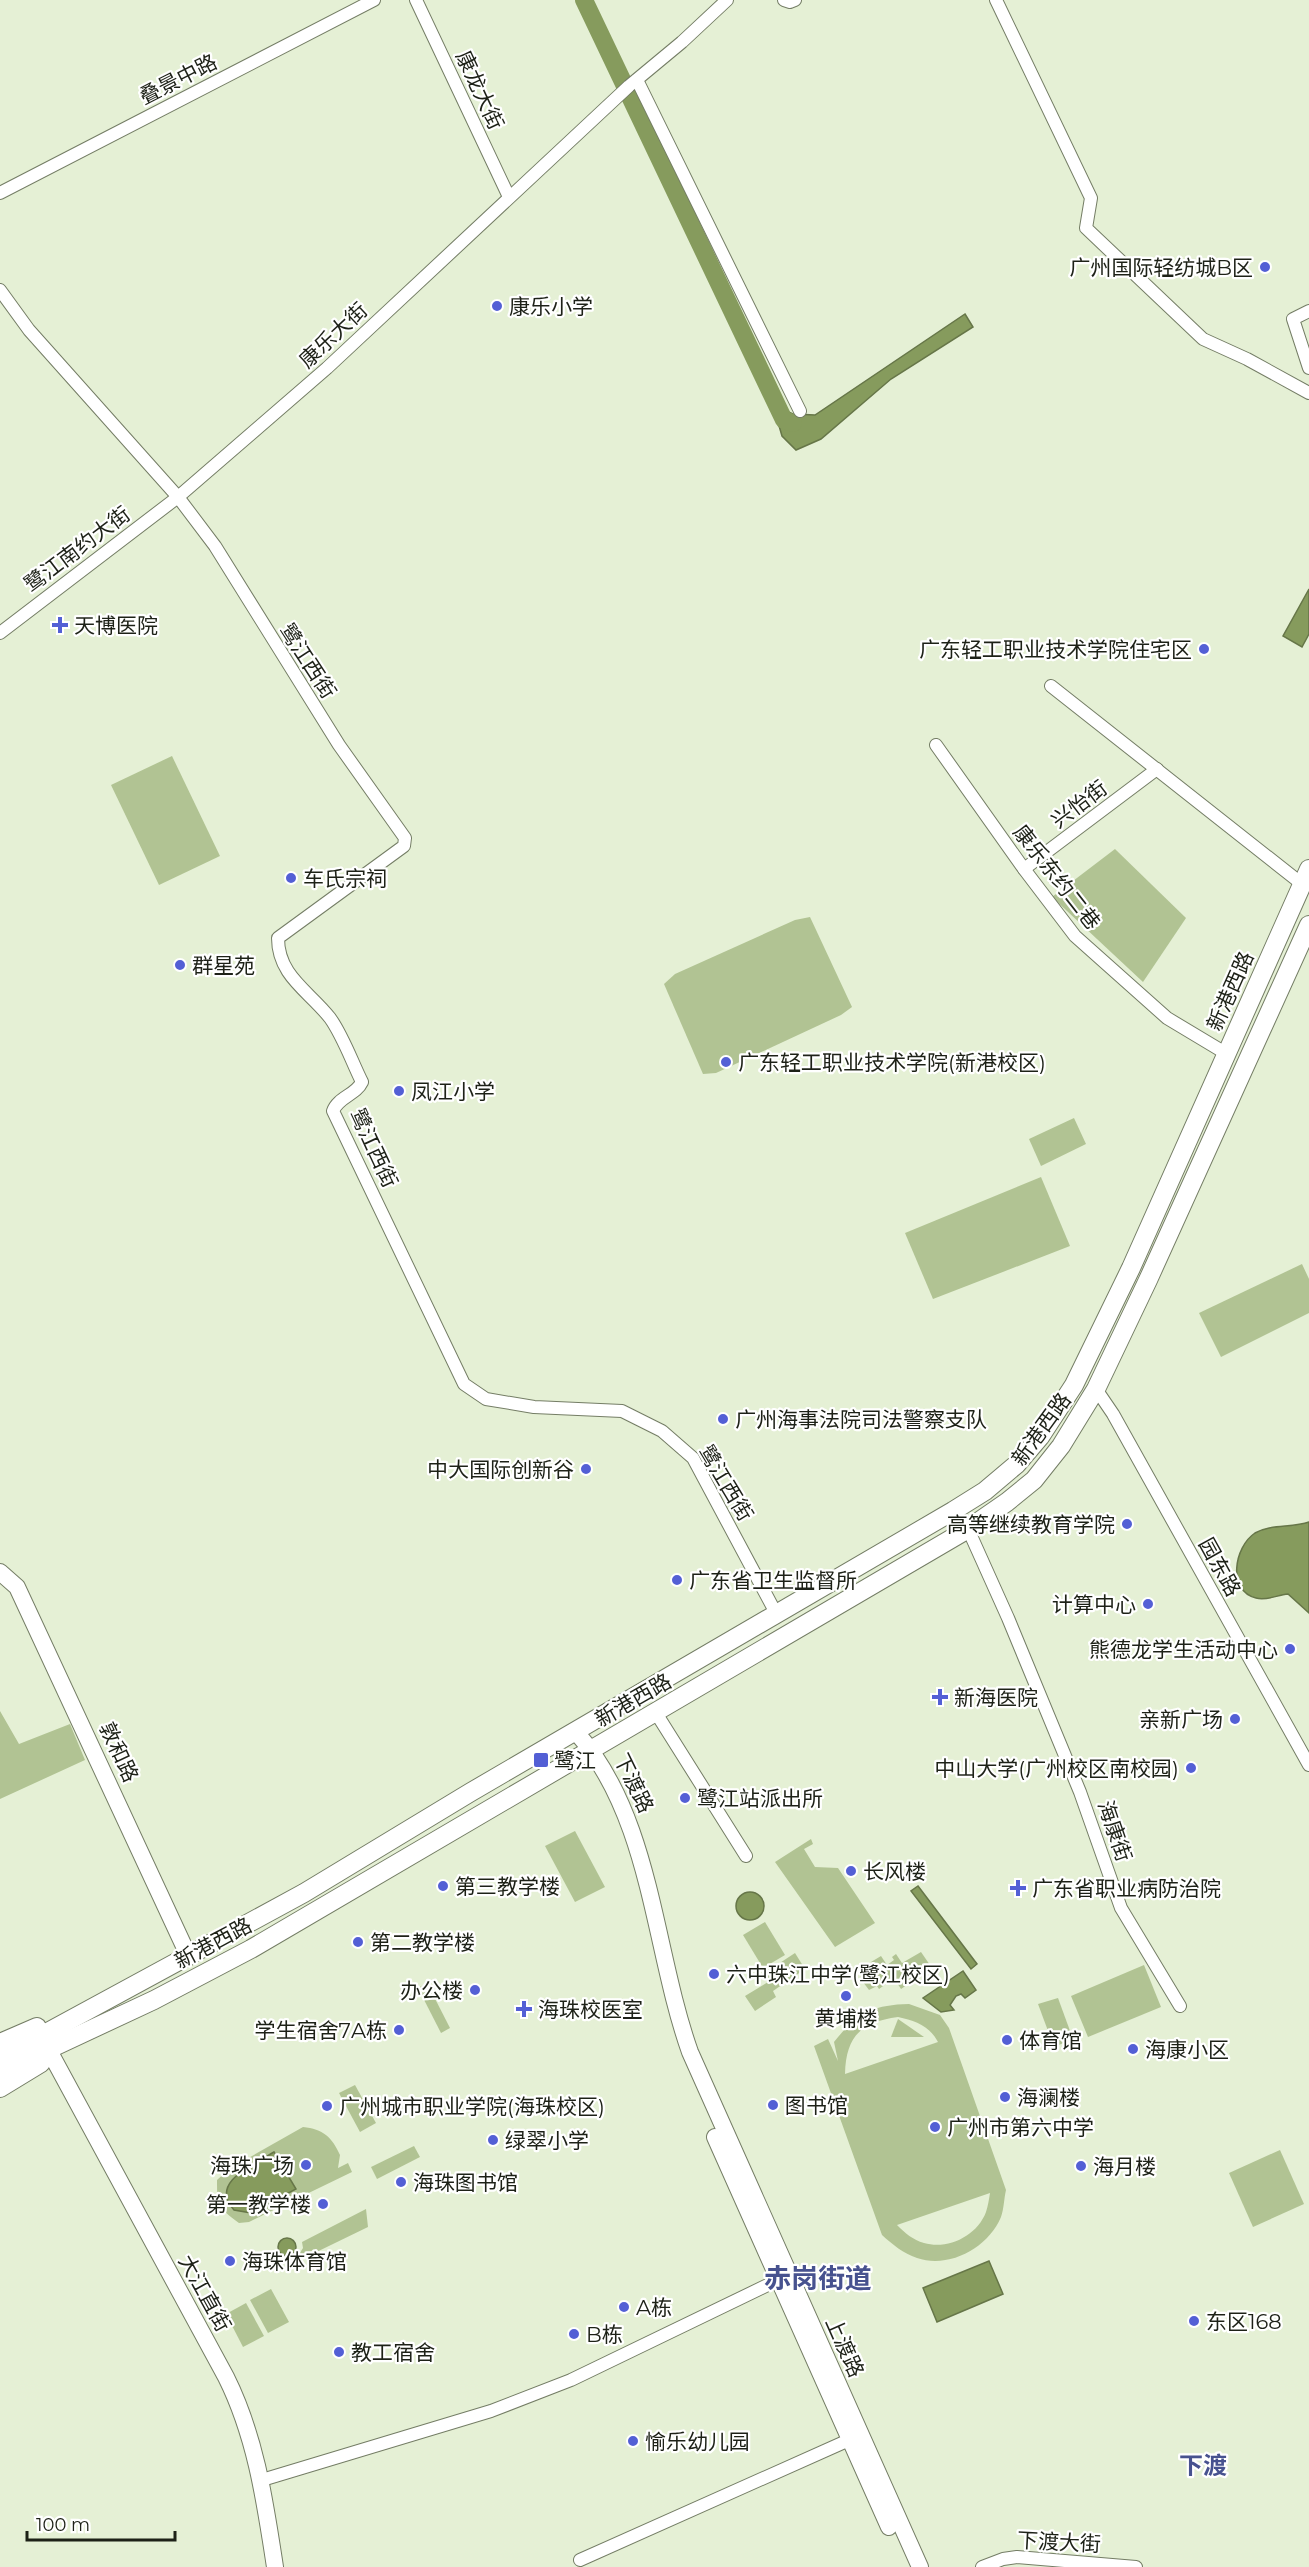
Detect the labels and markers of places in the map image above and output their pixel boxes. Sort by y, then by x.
place label: 广州国际轻纺城B区 [1069,255,1253,280]
marker: 广州国际轻纺城B区 [1258,260,1272,274]
place label: 康乐小学 [509,294,593,319]
marker: 康乐小学 [490,299,504,313]
place label: 天博医院 [74,613,158,638]
marker: 天博医院 [51,616,69,634]
place label: 广东轻工职业技术学院住宅区 [919,637,1192,662]
marker: 广东轻工职业技术学院住宅区 [1197,642,1211,656]
place label: 车氏宗祠 [303,866,387,891]
marker: 车氏宗祠 [284,871,298,885]
place label: 群星苑 [192,953,255,978]
marker: 群星苑 [173,958,187,972]
place label: 广东轻工职业技术学院(新港校区) [738,1050,1046,1075]
marker: 广东轻工职业技术学院(新港校区) [719,1055,733,1069]
place label: 凤江小学 [411,1079,495,1104]
marker: 凤江小学 [392,1084,406,1098]
place label: 广州海事法院司法警察支队 [735,1407,987,1432]
marker: 广州海事法院司法警察支队 [716,1412,730,1426]
place label: 中大国际创新谷 [427,1457,574,1482]
marker: 中大国际创新谷 [579,1462,593,1476]
place label: 高等继续教育学院 [947,1512,1115,1537]
marker: 高等继续教育学院 [1120,1517,1134,1531]
place label: 广东省卫生监督所 [689,1568,857,1593]
marker: 广东省卫生监督所 [670,1573,684,1587]
place label: 计算中心 [1052,1592,1136,1617]
marker: 计算中心 [1141,1597,1155,1611]
place label: 熊德龙学生活动中心 [1089,1637,1278,1662]
marker: 熊德龙学生活动中心 [1283,1642,1297,1656]
place label: 新海医院 [954,1685,1038,1710]
marker: 新海医院 [931,1688,949,1706]
place label: 亲新广场 [1139,1707,1223,1732]
marker: 亲新广场 [1228,1712,1242,1726]
place label: 鹭江 [554,1748,596,1773]
marker: 鹭江 [532,1751,550,1769]
place label: 中山大学(广州校区南校园) [934,1756,1179,1781]
marker: 中山大学(广州校区南校园) [1184,1761,1198,1775]
place label: 鹭江站派出所 [697,1786,823,1811]
marker: 鹭江站派出所 [678,1791,692,1805]
place label: 长风楼 [863,1859,926,1884]
marker: 长风楼 [844,1864,858,1878]
place label: 第三教学楼 [455,1874,560,1899]
place label: 广东省职业病防治院 [1032,1876,1221,1901]
marker: 第三教学楼 [436,1879,450,1893]
marker: 广东省职业病防治院 [1009,1879,1027,1897]
place label: 第二教学楼 [370,1930,475,1955]
marker: 第二教学楼 [351,1935,365,1949]
place label: 六中珠江中学(鹭江校区) [726,1962,950,1987]
marker: 六中珠江中学(鹭江校区) [707,1967,721,1981]
place label: 办公楼 [400,1978,463,2003]
marker: 办公楼 [468,1983,482,1997]
marker: 黄埔楼 [839,1989,853,2003]
place label: 海珠校医室 [538,1997,643,2022]
marker: 海珠校医室 [515,2000,533,2018]
place label: 黄埔楼 [815,2006,878,2031]
place label: 学生宿舍7A栋 [255,2018,387,2043]
marker: 学生宿舍7A栋 [392,2023,406,2037]
place label: 体育馆 [1019,2028,1082,2053]
marker: 体育馆 [1000,2033,1014,2047]
place label: 海康小区 [1145,2037,1229,2062]
marker: 海康小区 [1126,2042,1140,2056]
place label: 海澜楼 [1017,2085,1080,2110]
marker: 海澜楼 [998,2090,1012,2104]
place label: 图书馆 [785,2093,848,2118]
place label: 广州城市职业学院(海珠校区) [339,2094,605,2119]
marker: 图书馆 [766,2098,780,2112]
marker: 广州城市职业学院(海珠校区) [320,2099,334,2113]
place label: 广州市第六中学 [947,2115,1094,2140]
marker: 广州市第六中学 [928,2120,942,2134]
place label: 绿翠小学 [505,2128,589,2153]
marker: 绿翠小学 [486,2133,500,2147]
place label: 海珠广场 [210,2153,294,2178]
place label: 海月楼 [1093,2154,1156,2179]
marker: 海珠广场 [299,2158,313,2172]
marker: 海月楼 [1074,2159,1088,2173]
place label: 海珠图书馆 [413,2170,518,2195]
marker: 海珠图书馆 [394,2175,408,2189]
place label: 第一教学楼 [206,2192,311,2217]
marker: 第一教学楼 [316,2197,330,2211]
place label: 海珠体育馆 [242,2249,347,2274]
marker: 海珠体育馆 [223,2254,237,2268]
place label: A栋 [636,2295,672,2320]
marker: A栋 [617,2300,631,2314]
place label: 东区168 [1206,2309,1282,2334]
marker: 东区168 [1187,2314,1201,2328]
place label: B栋 [586,2322,623,2347]
marker: B栋 [567,2327,581,2341]
place label: 教工宿舍 [351,2340,435,2365]
marker: 教工宿舍 [332,2345,346,2359]
place label: 愉乐幼儿园 [645,2429,750,2454]
marker: 愉乐幼儿园 [626,2434,640,2448]

